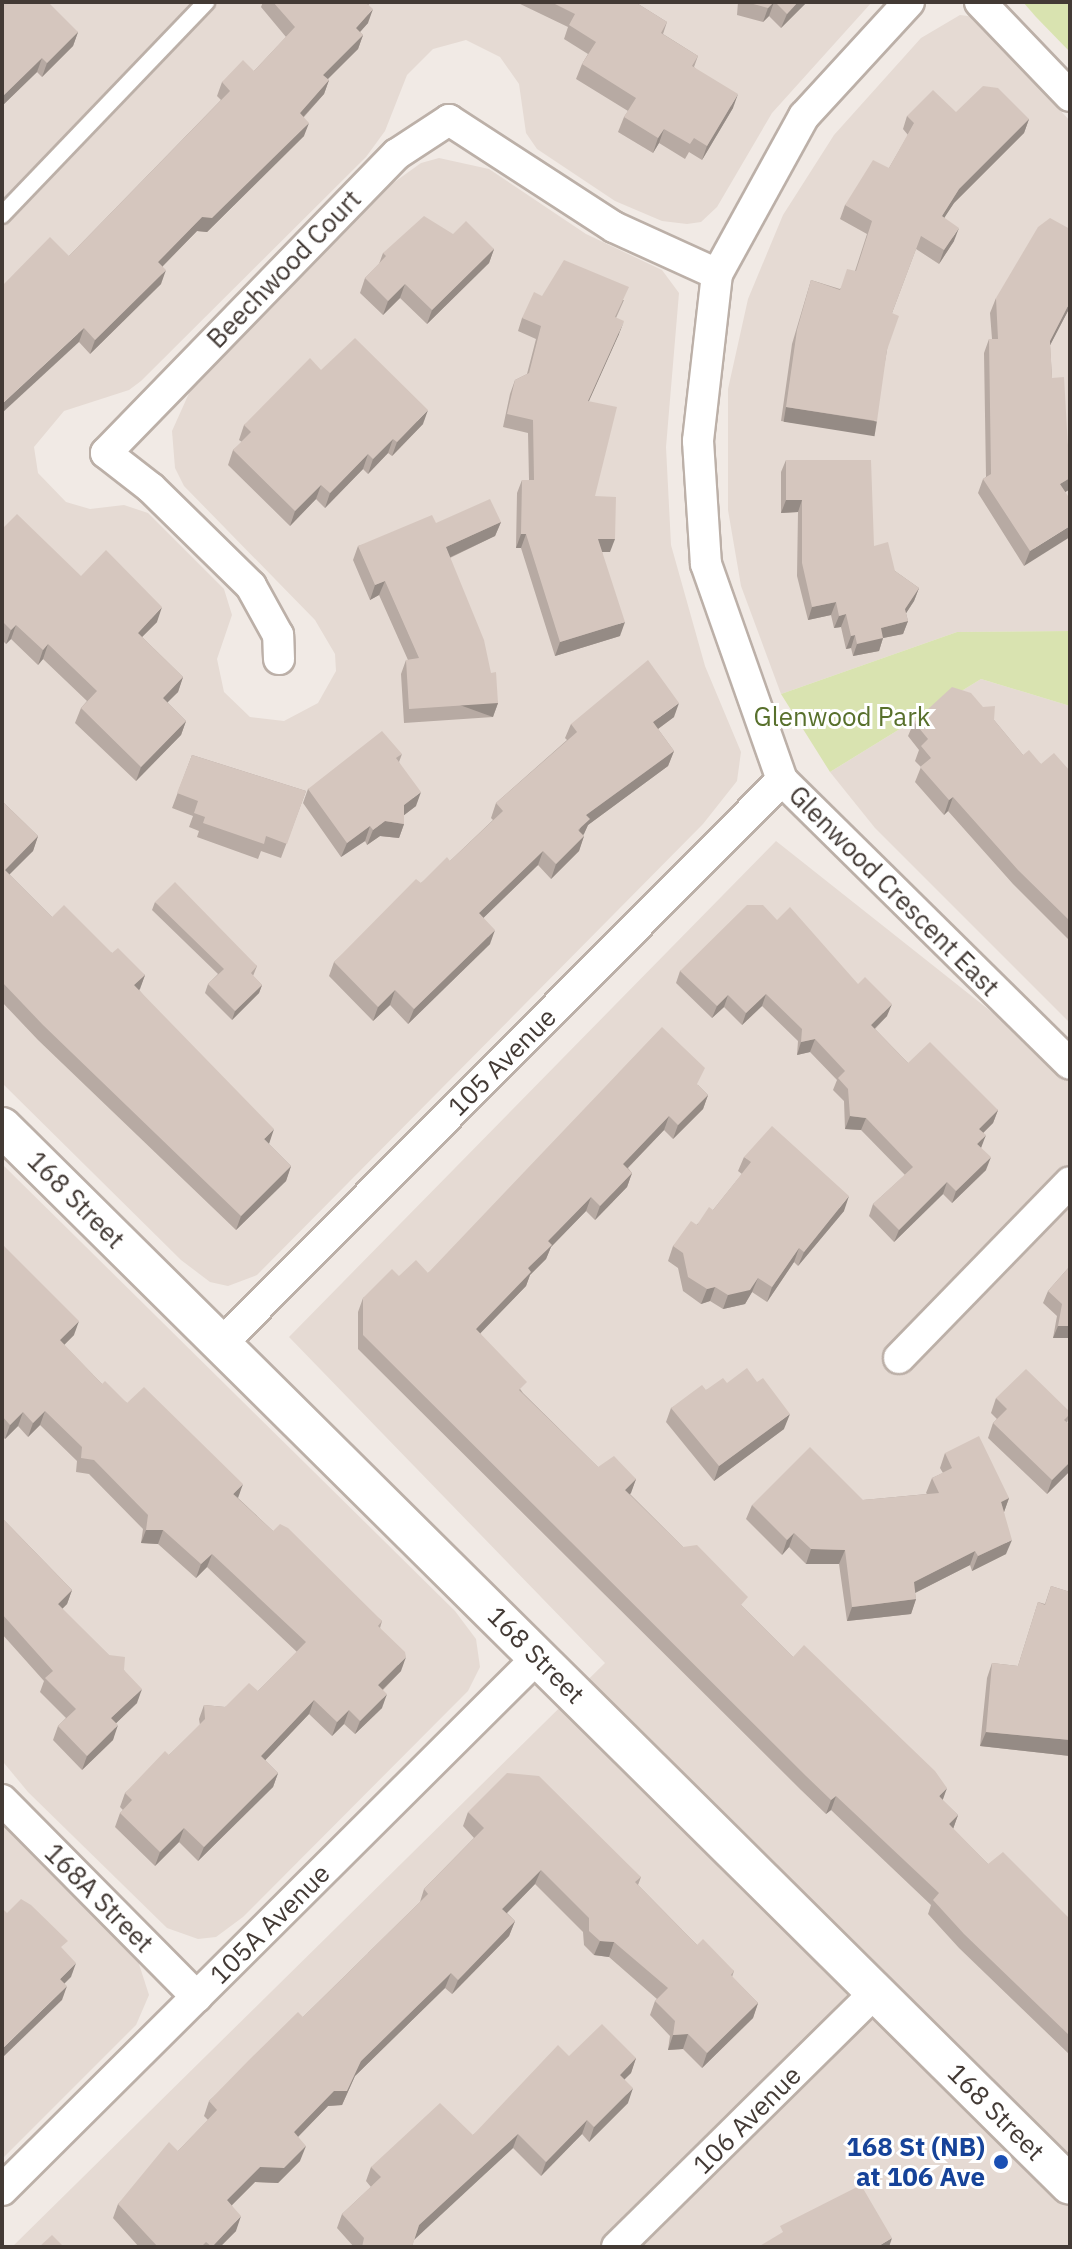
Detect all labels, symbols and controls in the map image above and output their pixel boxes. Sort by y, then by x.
street label: Beechwood Court [201,183,367,355]
park label: Glenwood Park [754,701,930,733]
street label: Glenwood Crescent East [782,779,1006,1003]
street label: 105 Avenue [442,1002,562,1122]
street label: 168 Street [21,1145,131,1255]
street label: 168 Street [481,1600,591,1710]
street label: 168A Street [38,1837,160,1959]
street label: 105A Avenue [204,1858,336,1990]
street label: 168 Street [941,2057,1051,2167]
street label: 106 Avenue [687,2060,807,2180]
place label: 168 St (NB) at 106 Ave [846,2131,985,2192]
marker: 168 St (NB) at 106 Ave [992,2153,1010,2171]

